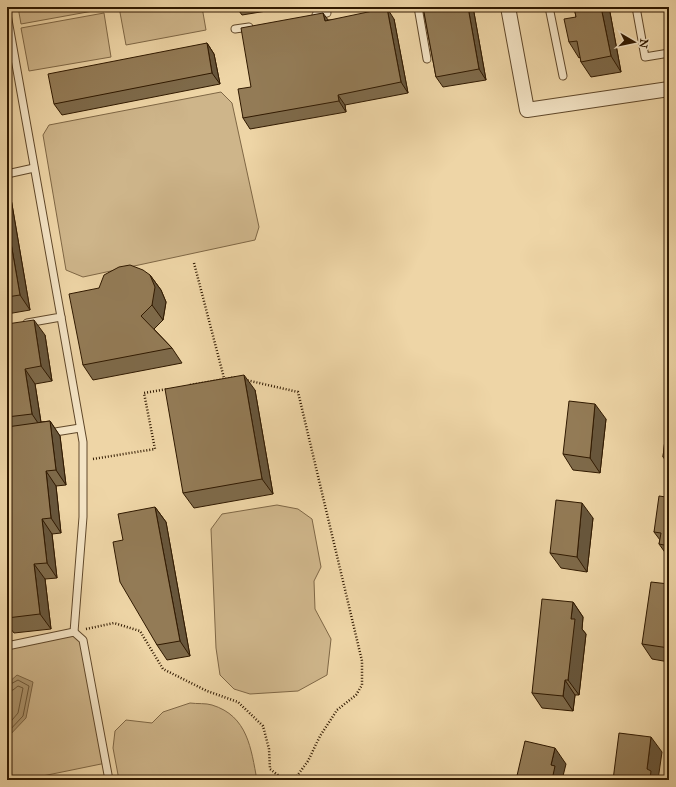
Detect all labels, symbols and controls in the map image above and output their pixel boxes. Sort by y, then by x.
north arrow [614,22,654,62]
text: N [636,38,651,50]

